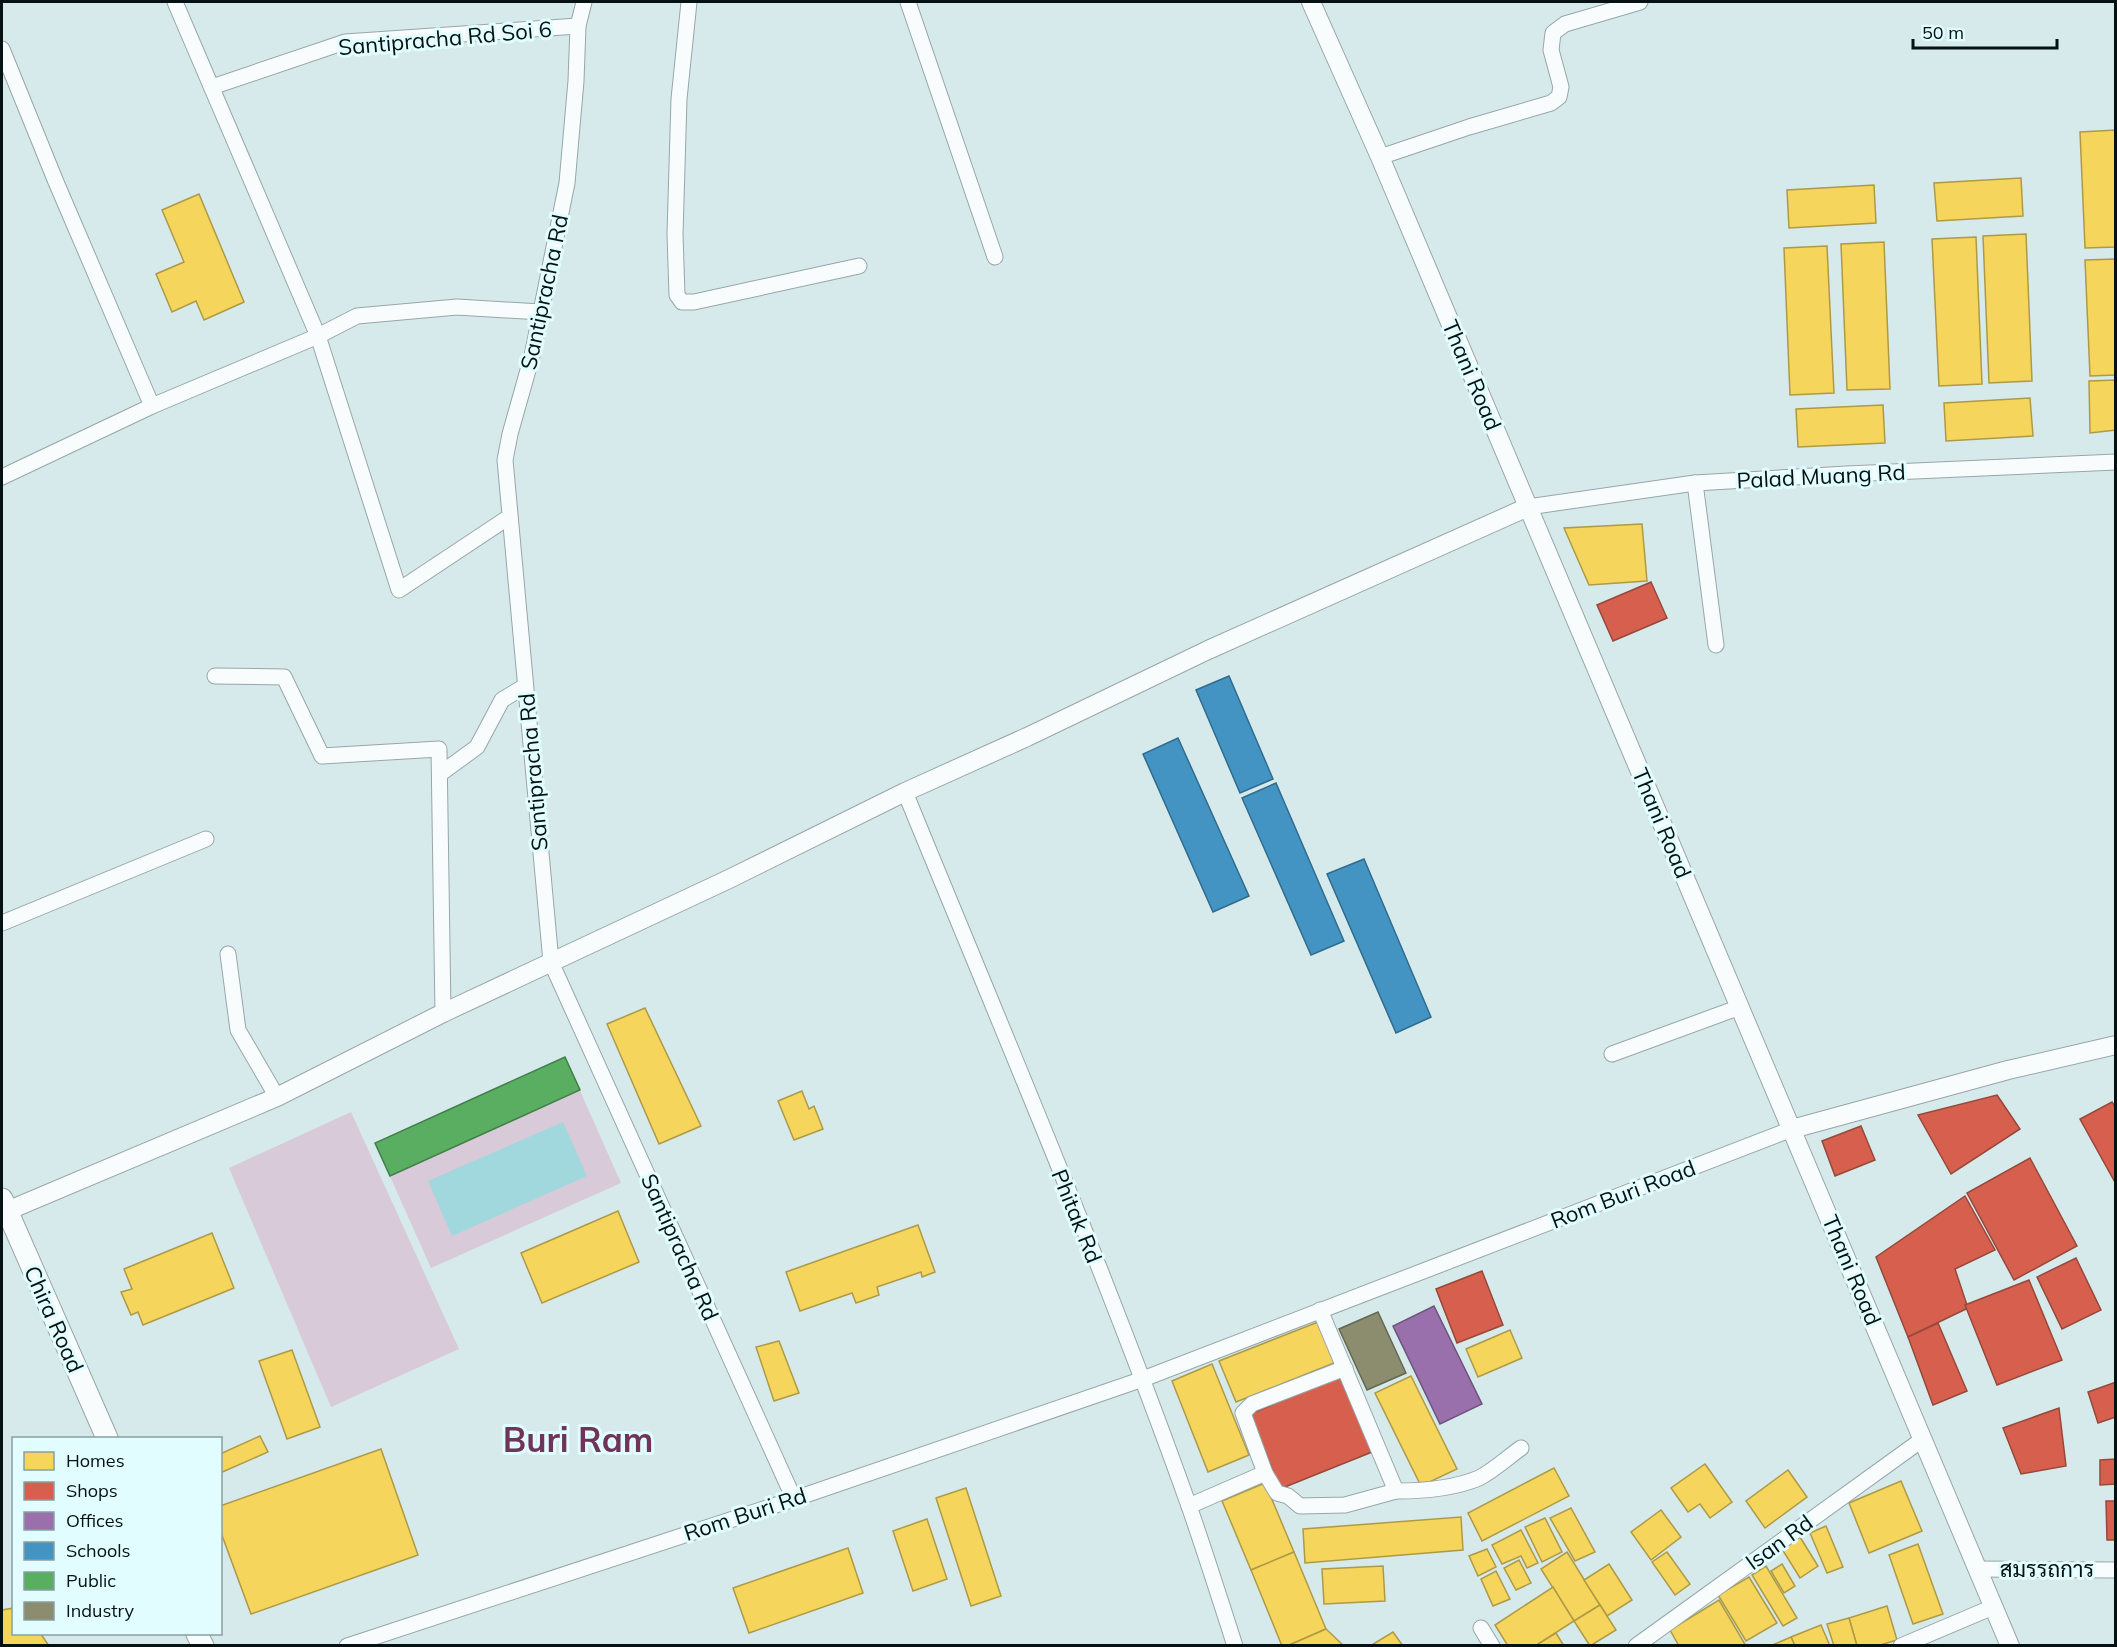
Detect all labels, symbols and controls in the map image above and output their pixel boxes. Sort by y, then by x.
scale bar [1913,12,2057,50]
street label: Santipracha Rd Soi 6 [337,15,553,61]
text: 50 m [1922,21,1964,44]
street label: Santipracha Rd [514,212,574,372]
street label: Thani Road [1436,316,1508,434]
street label: Palad Muang Rd [1736,458,1906,494]
street label: Santipracha Rd [512,692,554,852]
street label: Thani Road [1626,764,1698,882]
street label: Rom Buri Road [1546,1153,1700,1235]
street label: Phitak Rd [1046,1165,1108,1267]
street label: Santipracha Rd [635,1169,725,1325]
street label: Thani Road [1816,1211,1888,1329]
street label: Chira Road [18,1261,90,1377]
district label: Buri Ram [503,1418,653,1461]
legend [12,1437,222,1635]
text: Homes [66,1449,125,1472]
text: Shops [66,1479,118,1502]
street label: Rom Buri Rd [680,1481,810,1547]
street label: Isan Rd [1740,1508,1818,1576]
text: Offices [66,1509,124,1532]
text: Schools [66,1539,131,1562]
street label: สมรรถการ [2000,1555,2094,1583]
text: Public [66,1569,116,1592]
text: Industry [66,1599,135,1622]

